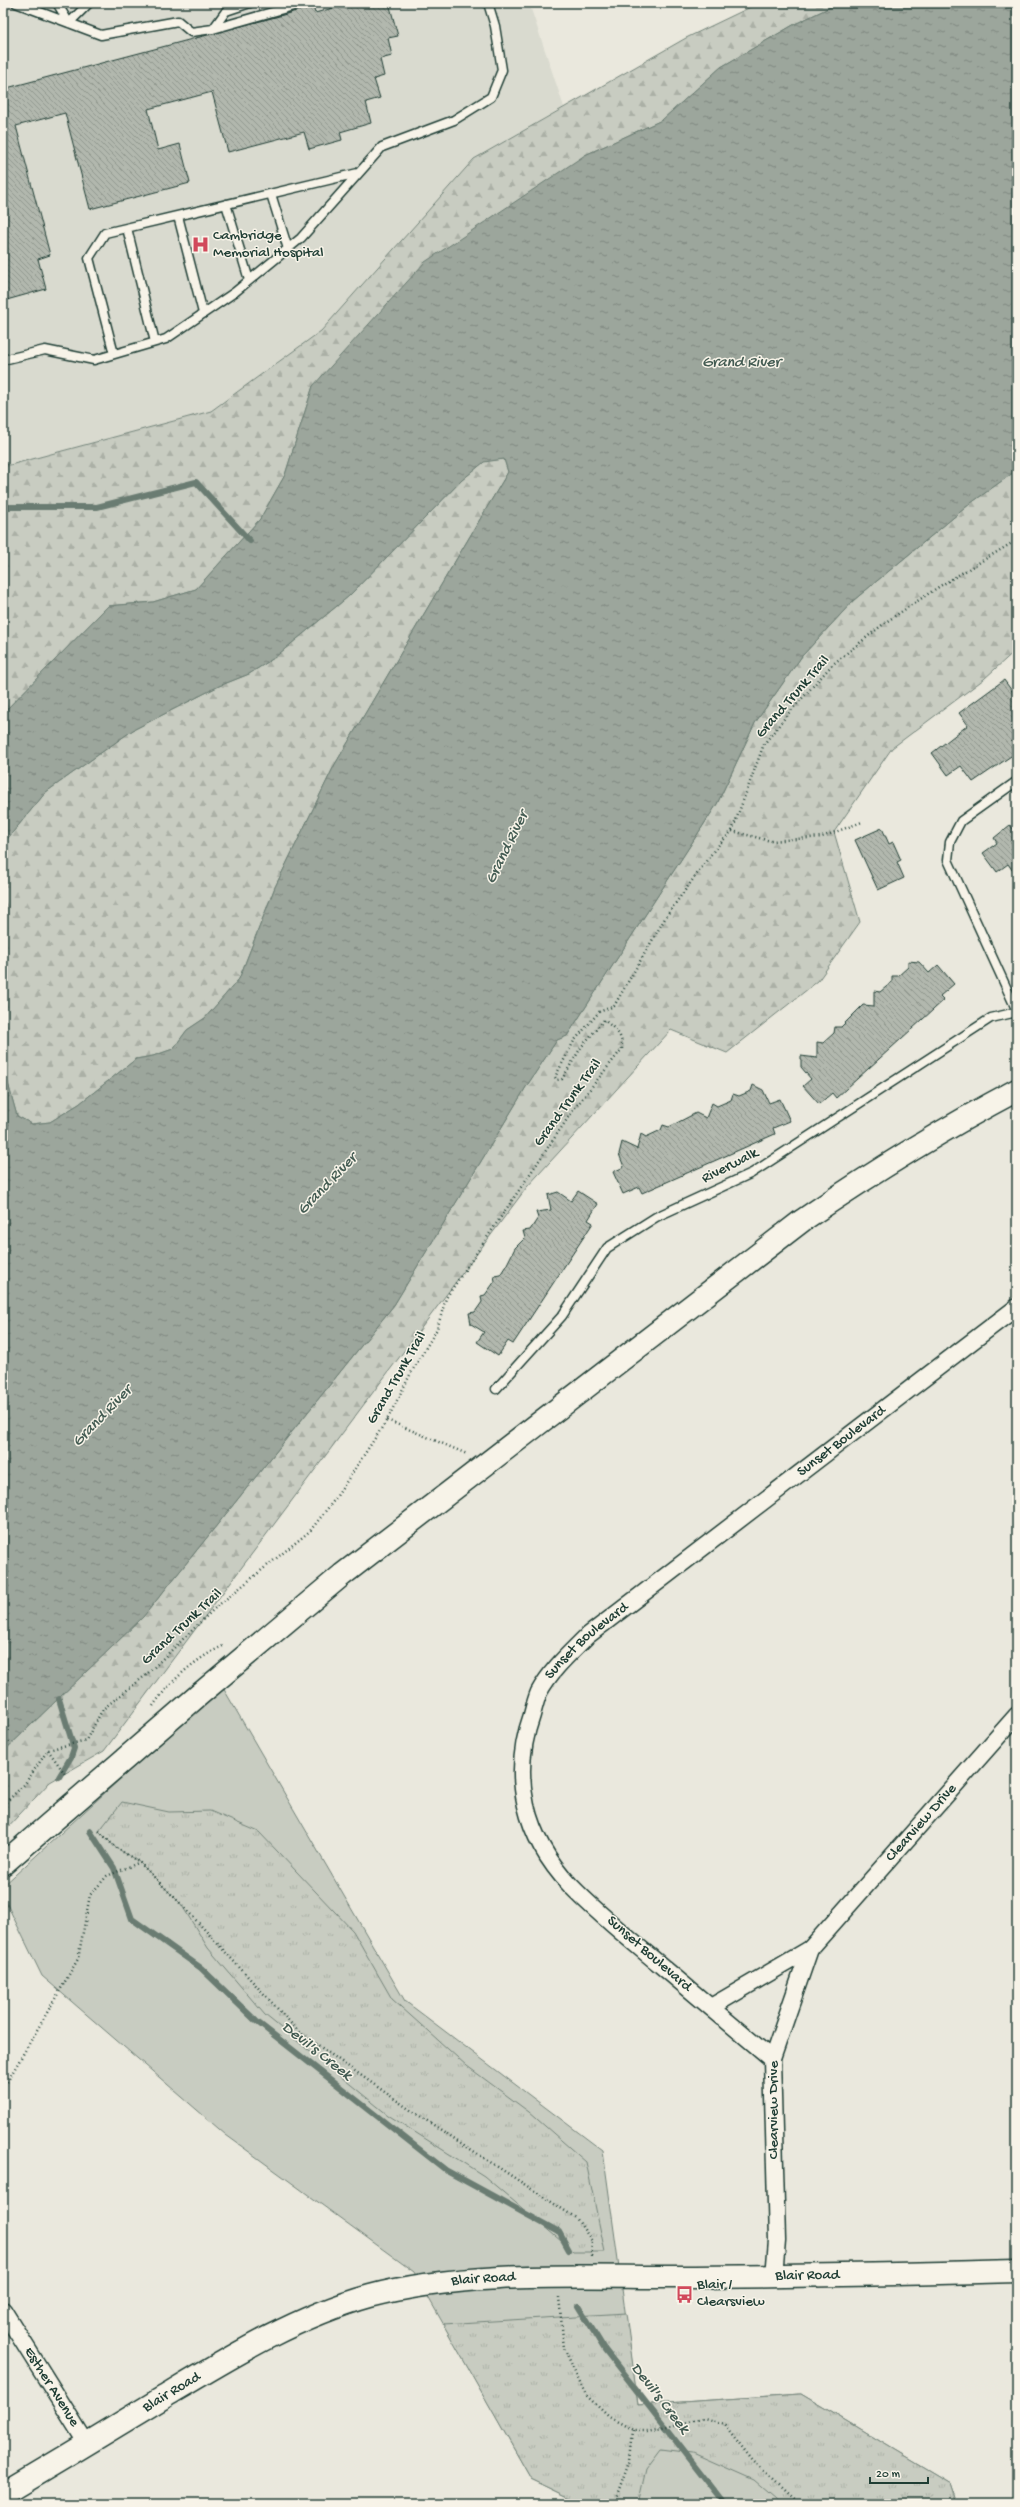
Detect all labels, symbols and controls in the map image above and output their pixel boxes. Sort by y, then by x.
place label: Cambridge Memorial Hospital [213,227,324,262]
hospital icon: Cambridge Memorial Hospital [190,235,210,255]
water label: Grand River [702,354,783,373]
street label: Grand Trunk Trail [752,652,834,742]
water label: Grand River [482,806,535,887]
street label: Grand Trunk Trail [530,1056,606,1150]
street label: Riverwalk [699,1144,762,1188]
water label: Grand River [294,1148,364,1220]
street label: Grand Trunk Trail [363,1328,431,1428]
water label: Grand River [69,1380,139,1452]
street label: Sunset Boulevard [794,1401,890,1481]
street label: Grand Trunk Trail [138,1585,226,1669]
street label: Sunset Boulevard [541,1598,633,1683]
street label: Clearview Drive [882,1780,961,1866]
street label: Sunset Boulevard [603,1912,696,1997]
water label: Devil's Creek [277,2019,357,2087]
street label: Clearview Drive [765,2061,783,2159]
street label: Blair Road [774,2266,841,2285]
street label: Blair Road [449,2268,517,2291]
place label: Blair / Clearsview [696,2276,765,2311]
bus stop icon: Blair / Clearsview [674,2284,694,2304]
street label: Esther Avenue [20,2344,83,2431]
water label: Devil's Creek [626,2360,694,2440]
street label: Blair Road [139,2368,205,2417]
scale bar [870,2459,928,2485]
text: 20 m [876,2468,901,2482]

